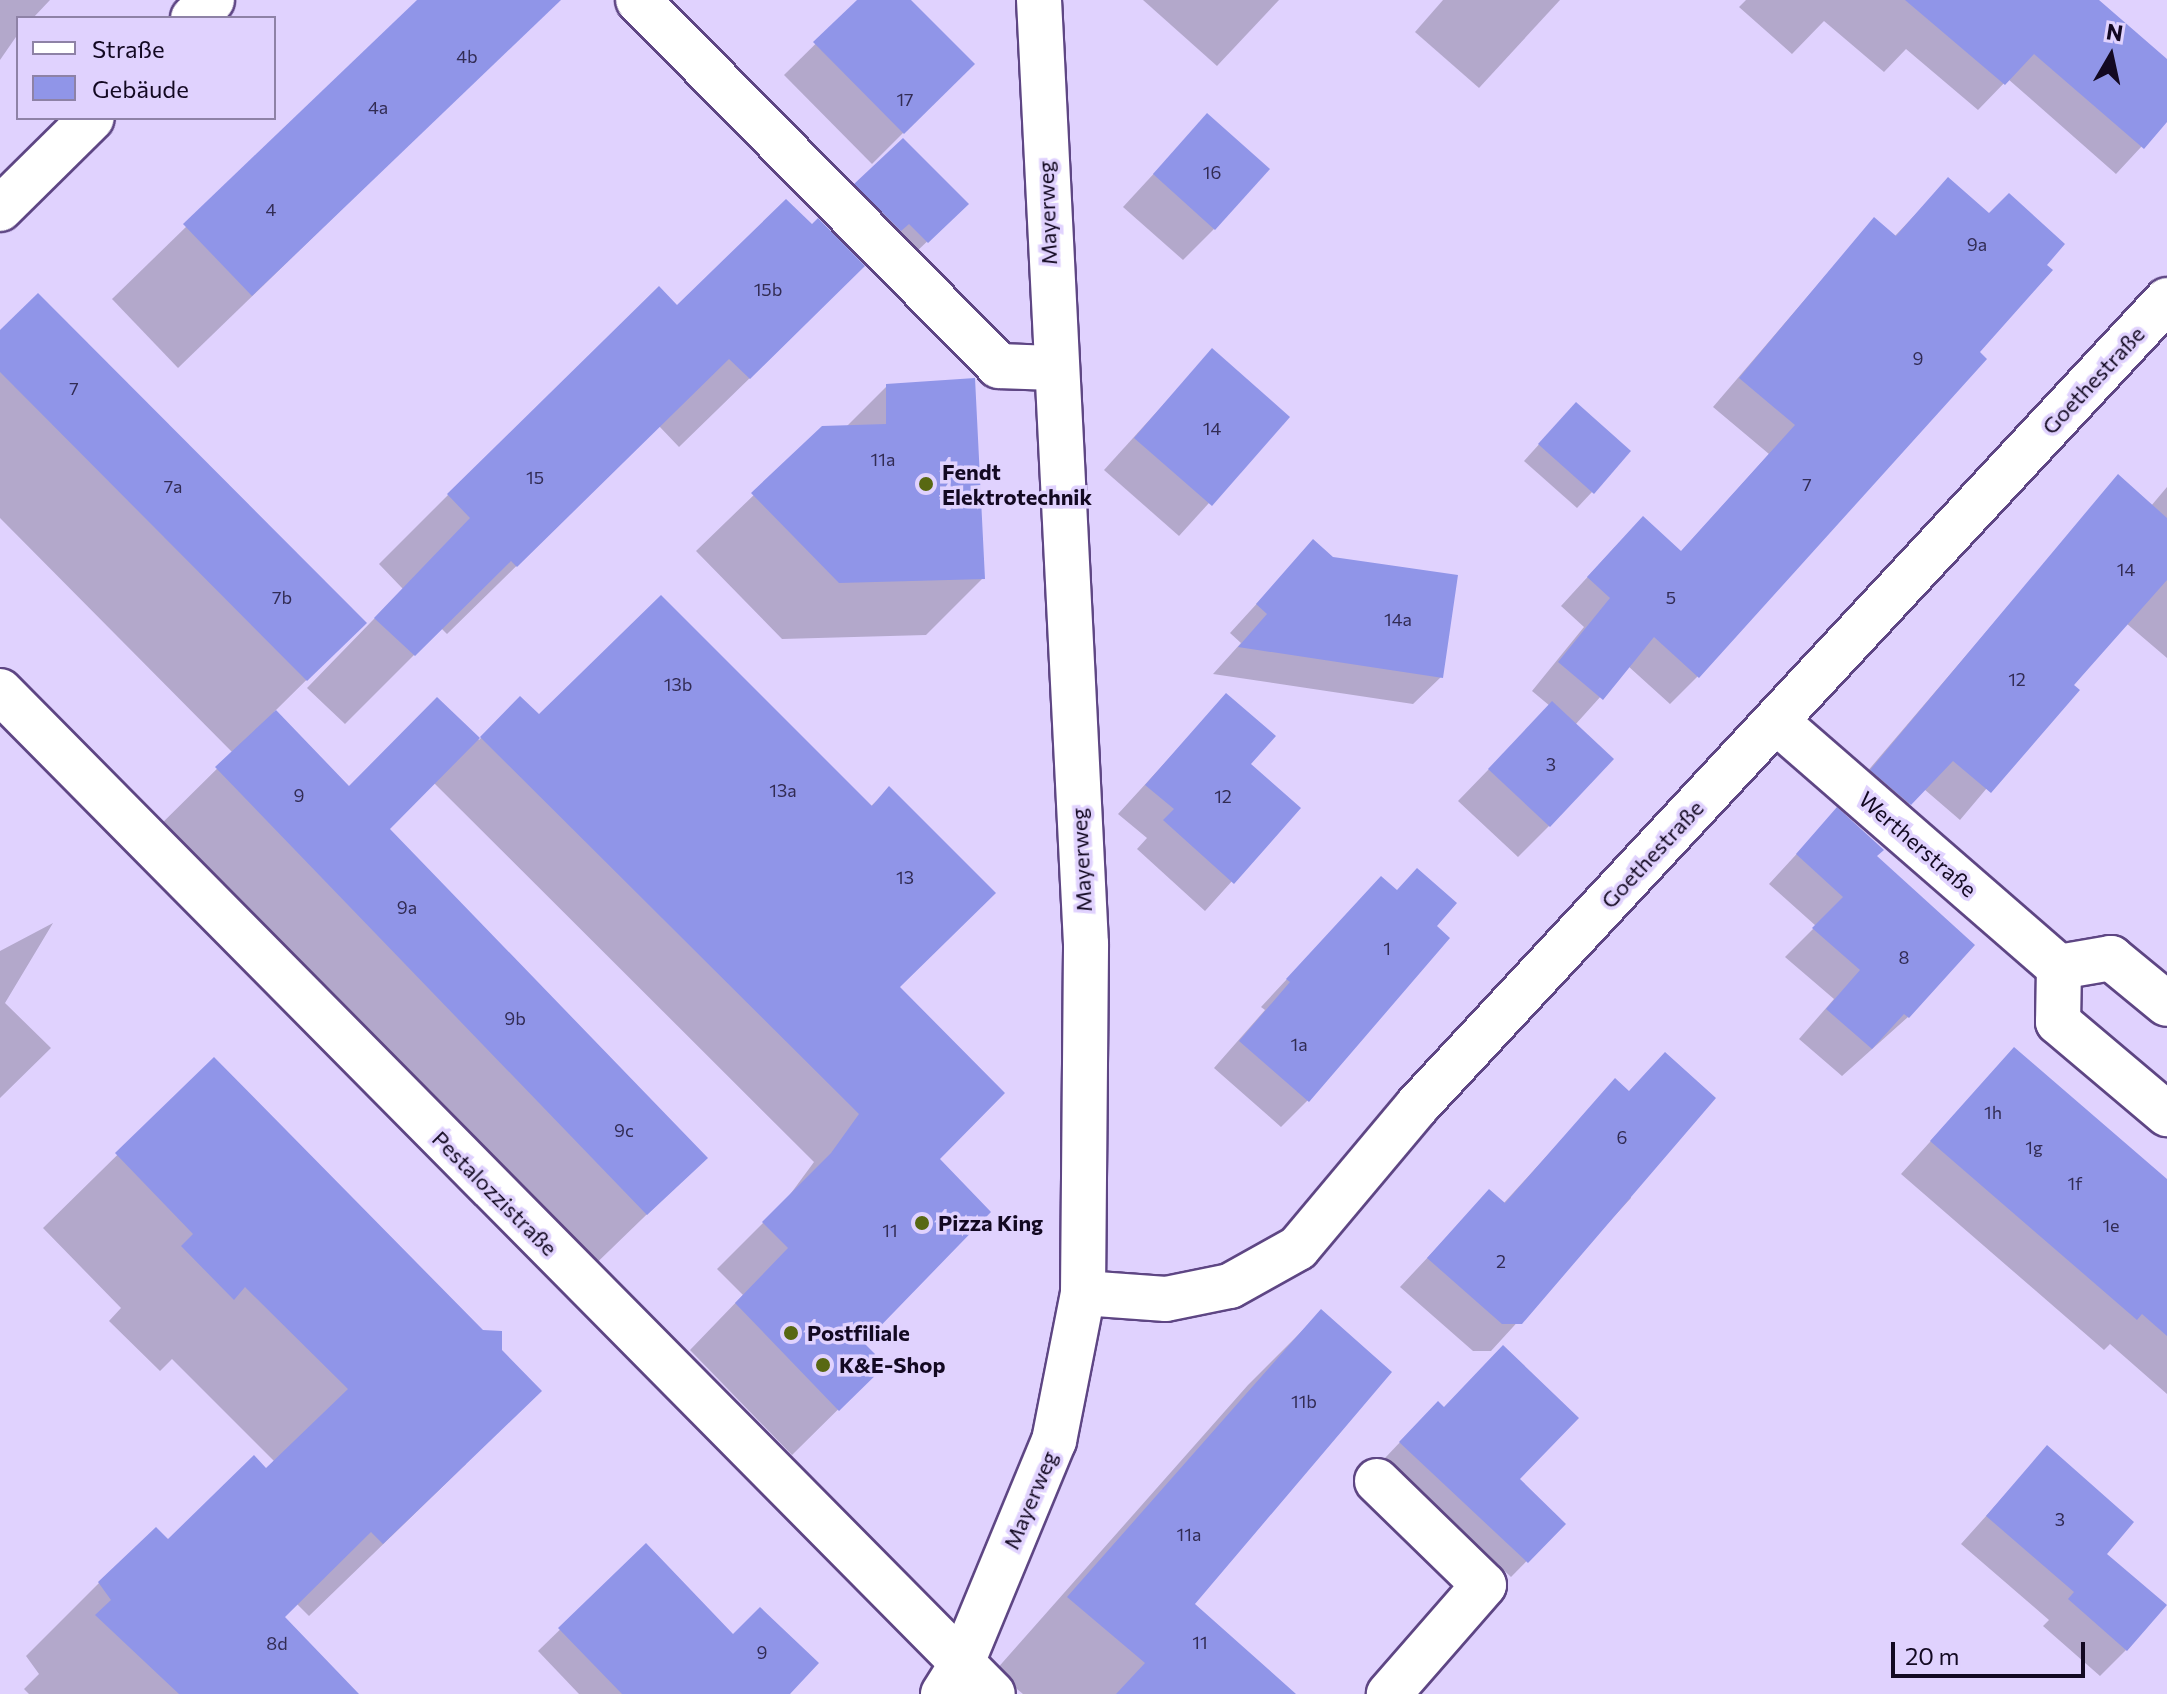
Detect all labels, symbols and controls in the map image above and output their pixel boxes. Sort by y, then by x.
legend [16,16,276,120]
north arrow [2071,16,2151,96]
text: N [2105,17,2125,46]
text: Straße [92,34,165,63]
house number: 4b [456,45,478,67]
text: Gebäude [92,74,189,103]
house number: 17 [896,88,914,110]
house number: 4a [368,96,388,118]
street label: Mayerweg [1032,160,1062,266]
house number: 16 [1203,161,1221,183]
house number: 4 [266,198,276,220]
house number: 9a [1967,233,1987,255]
house number: 15b [754,278,782,300]
street label: Goethestraße [2036,321,2150,439]
house number: 9 [1913,347,1923,369]
house number: 7 [69,377,79,399]
house number: 14 [1203,417,1221,439]
house number: 11a [871,448,895,470]
place label: Fendt Elektrotechnik [942,458,1092,510]
house number: 15 [526,466,544,488]
house number: 7 [1802,473,1812,495]
house number: 7a [164,475,182,497]
marker: Fendt Elektrotechnik [917,475,935,493]
house number: 14 [2117,558,2135,580]
house number: 7b [272,586,292,608]
house number: 5 [1666,586,1676,608]
house number: 14a [1384,608,1412,630]
house number: 12 [2008,668,2026,690]
house number: 13b [664,673,692,695]
house number: 3 [1546,753,1556,775]
house number: 13a [769,779,797,801]
house number: 9 [294,784,304,806]
house number: 12 [1214,785,1232,807]
street label: Wertherstraße [1854,786,1982,902]
street label: Goethestraße [1595,795,1709,913]
street label: Mayerweg [1065,807,1097,913]
house number: 13 [896,866,914,888]
house number: 9a [397,896,417,918]
house number: 1 [1383,937,1391,959]
house number: 8 [1899,946,1909,968]
house number: 9b [504,1007,526,1029]
house number: 1a [1290,1033,1308,1055]
house number: 1h [1984,1101,2002,1123]
house number: 9c [614,1119,634,1141]
street label: Pestalozzistraße [427,1125,563,1261]
house number: 6 [1617,1126,1627,1148]
house number: 1g [2025,1136,2043,1158]
house number: 1f [2068,1172,2082,1194]
place label: Pizza King [938,1210,1043,1236]
marker: Pizza King [913,1214,931,1232]
house number: 1e [2102,1214,2120,1236]
house number: 11 [882,1219,898,1241]
house number: 2 [1496,1250,1506,1272]
place label: Postfiliale [807,1320,910,1346]
marker: Postfiliale [782,1324,800,1342]
place label: K&E-Shop [839,1352,945,1378]
marker: K&E-Shop [814,1356,832,1374]
house number: 11b [1291,1390,1317,1412]
street label: Mayerweg [997,1447,1063,1553]
house number: 3 [2055,1508,2065,1530]
house number: 11a [1177,1523,1201,1545]
scale bar [1895,1626,2089,1676]
house number: 11 [1192,1631,1208,1653]
house number: 8d [266,1632,288,1654]
house number: 9 [757,1641,767,1663]
text: 20 m [1905,1641,1959,1670]

